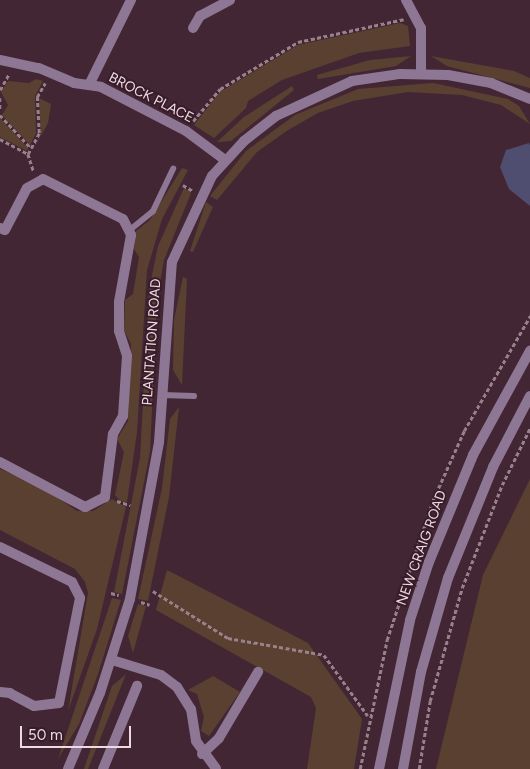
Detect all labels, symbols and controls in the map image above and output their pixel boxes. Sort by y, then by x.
street label: BROCK PLACE [106,69,196,127]
street label: PLANTATION ROAD [139,278,165,406]
street label: NEW CRAIG ROAD [393,488,451,608]
scale bar [22,716,134,748]
text: 50 m [28,726,63,744]

